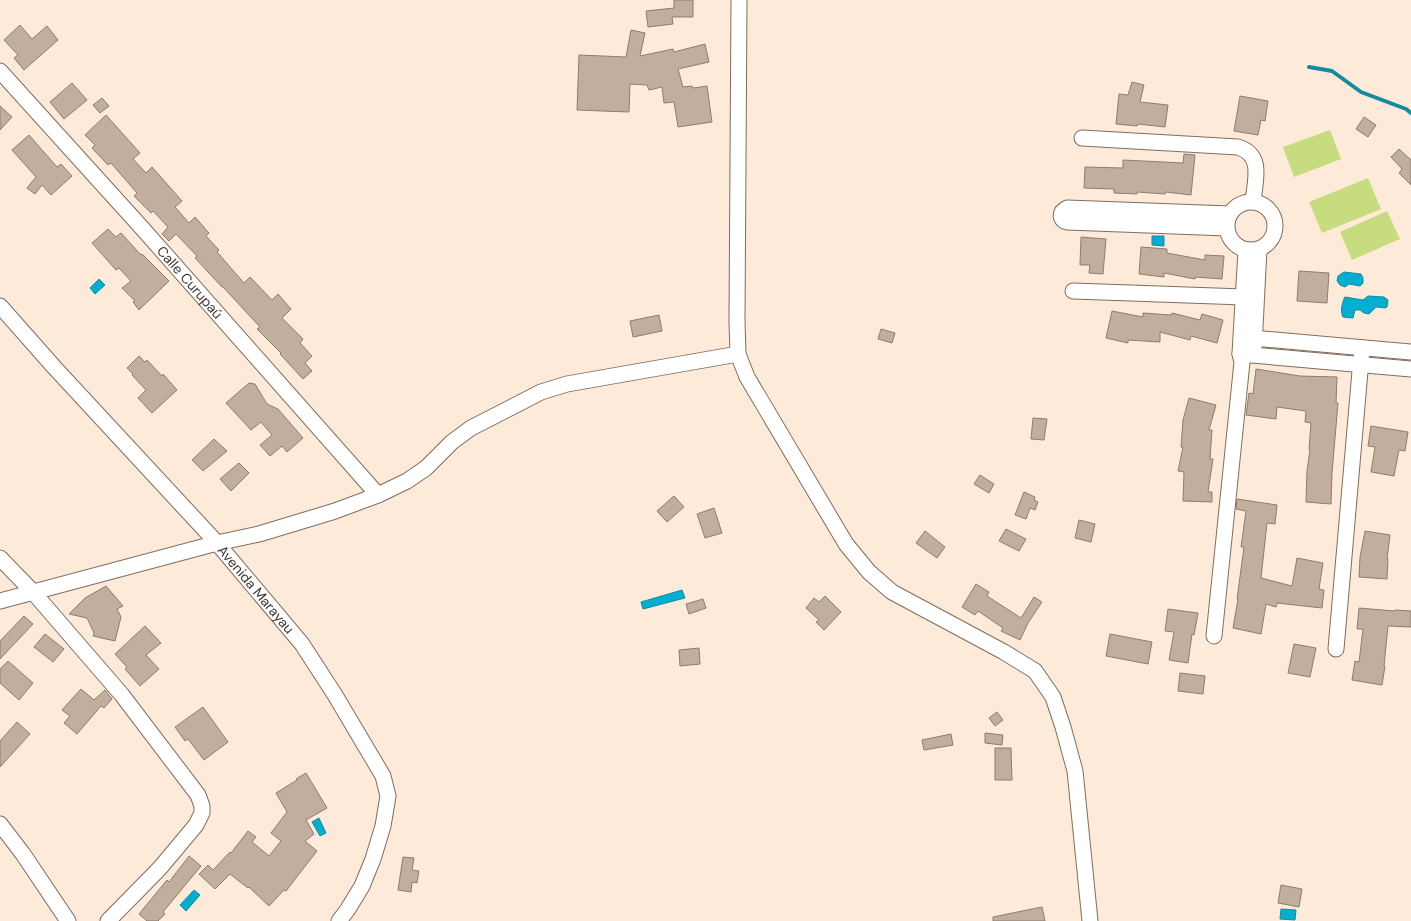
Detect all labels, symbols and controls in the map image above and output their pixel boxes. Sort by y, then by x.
street label: Calle Curupaú [153,242,227,322]
street label: Avenida Marayau [214,541,298,637]

